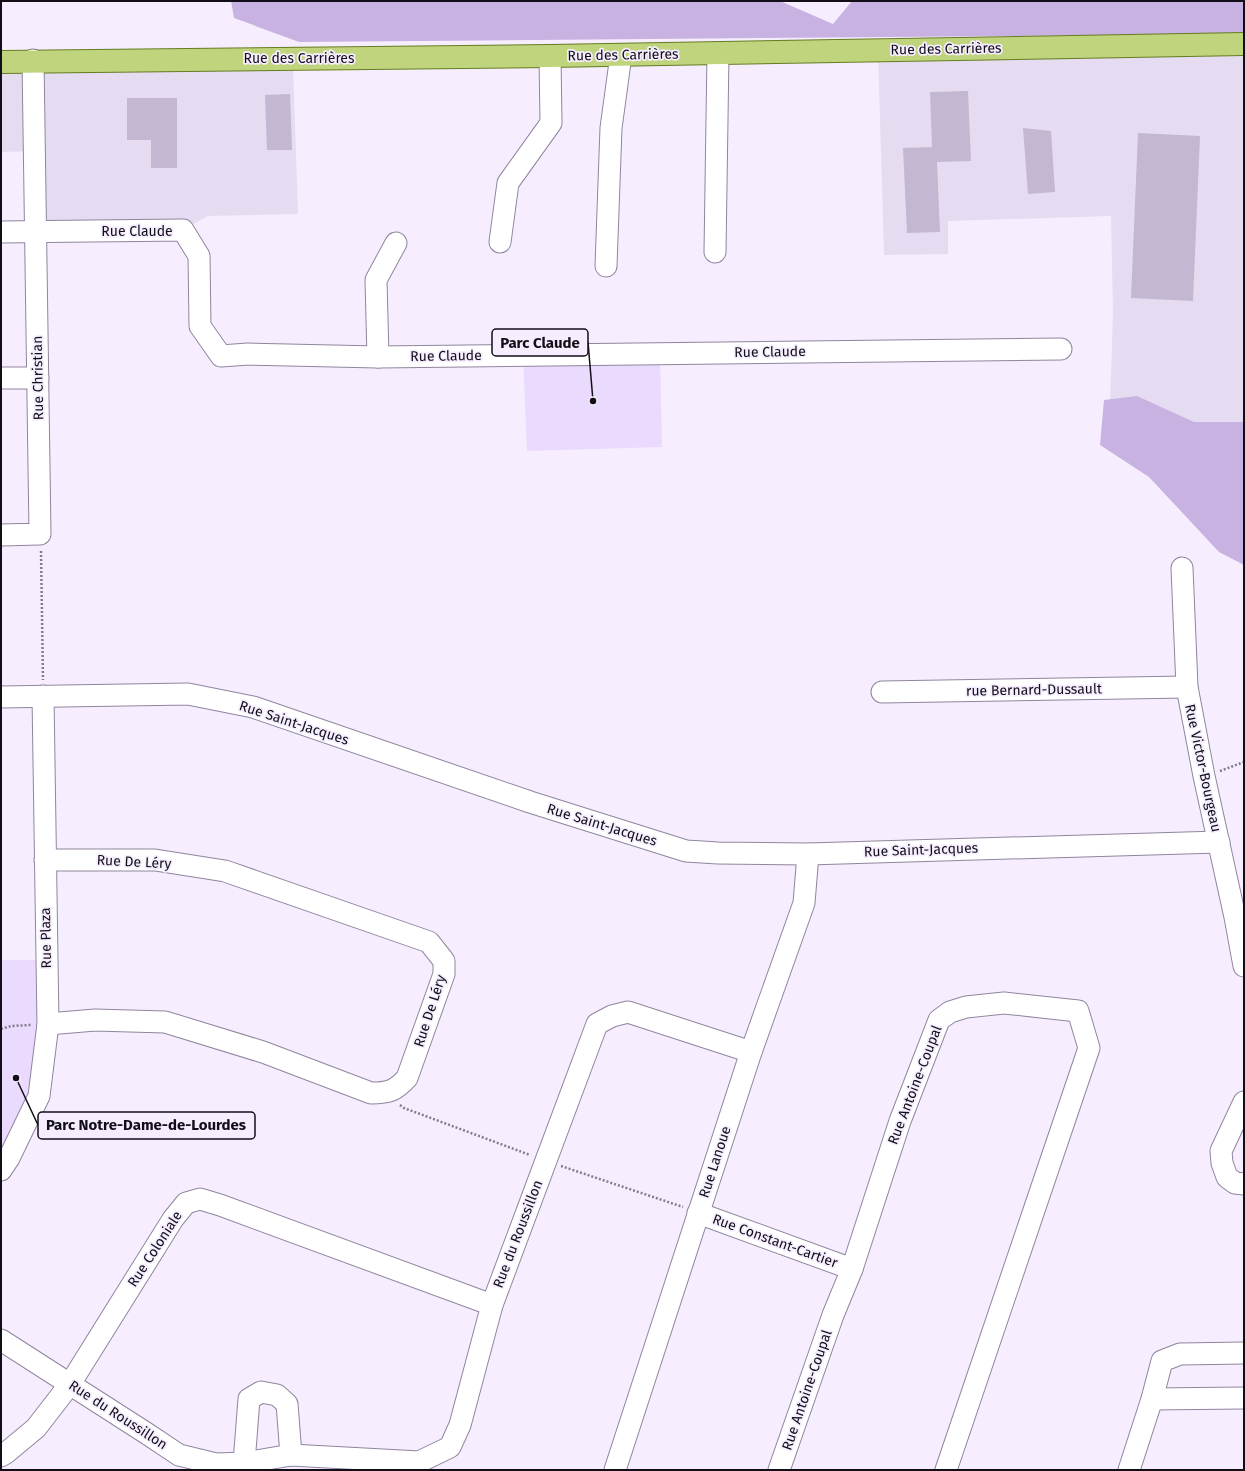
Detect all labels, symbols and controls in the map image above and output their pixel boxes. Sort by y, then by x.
street label: Rue des Carrières [890,40,1002,58]
street label: Rue des Carrières [567,46,679,64]
street label: Rue des Carrières [243,50,355,67]
street label: Rue Claude [101,223,173,240]
callout: Parc Claude [492,329,588,356]
text: Parc Claude [500,334,580,352]
street label: Rue Christian [29,336,47,420]
street label: Rue Claude [734,343,806,361]
street label: Rue Claude [410,347,482,365]
street label: rue Bernard-Dussault [966,680,1103,700]
street label: Rue Saint-Jacques [237,697,351,749]
street label: Rue Victor-Bourgeau [1181,702,1225,834]
street label: Rue Saint-Jacques [545,800,660,850]
street label: Rue Saint-Jacques [864,839,979,860]
street label: Rue De Léry [96,852,172,872]
street label: Rue Plaza [37,907,55,969]
street label: Rue De Léry [410,973,450,1049]
street label: Rue Antoine-Coupal [884,1023,946,1147]
callout: Parc Notre-Dame-de-Lourdes [38,1112,255,1139]
text: Parc Notre-Dame-de-Lourdes [46,1116,246,1134]
street label: Rue Lanoue [695,1124,735,1200]
street label: Rue du Roussillon [490,1178,546,1290]
street label: Rue Coloniale [124,1208,186,1290]
street label: Rue Constant-Cartier [710,1210,841,1272]
street label: Rue Antoine-Coupal [778,1328,836,1452]
street label: Rue du Roussillon [65,1377,171,1453]

